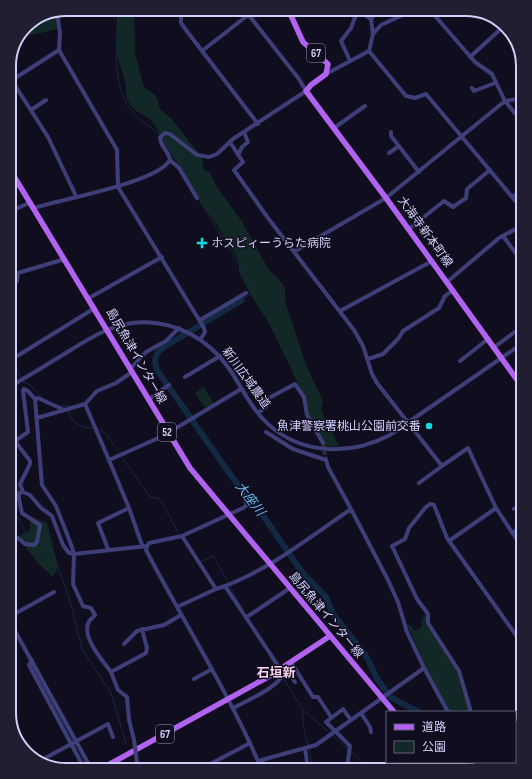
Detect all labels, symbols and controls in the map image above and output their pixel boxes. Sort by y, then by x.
road number: 67 [307,44,325,62]
street label: 大海寺新本町線 [394,194,456,270]
place label: ホスピィーうらた病院 [211,236,331,251]
marker: ホスピィーうらた病院 [196,237,208,249]
street label: 島尻魚津インター線 [103,305,169,407]
street label: 新川広域農道 [219,344,273,412]
place label: 魚津警察署桃山公園前交番 [277,419,421,434]
marker: 魚津警察署桃山公園前交番 [424,421,434,431]
road number: 52 [158,423,176,441]
water label: 大座川 [232,479,270,521]
street label: 島尻魚津インター線 [286,569,366,661]
district label: 石垣新 [256,665,296,681]
legend [386,711,516,763]
text: 道路 [422,720,446,735]
road number: 67 [156,725,174,743]
text: 公園 [422,740,446,755]

